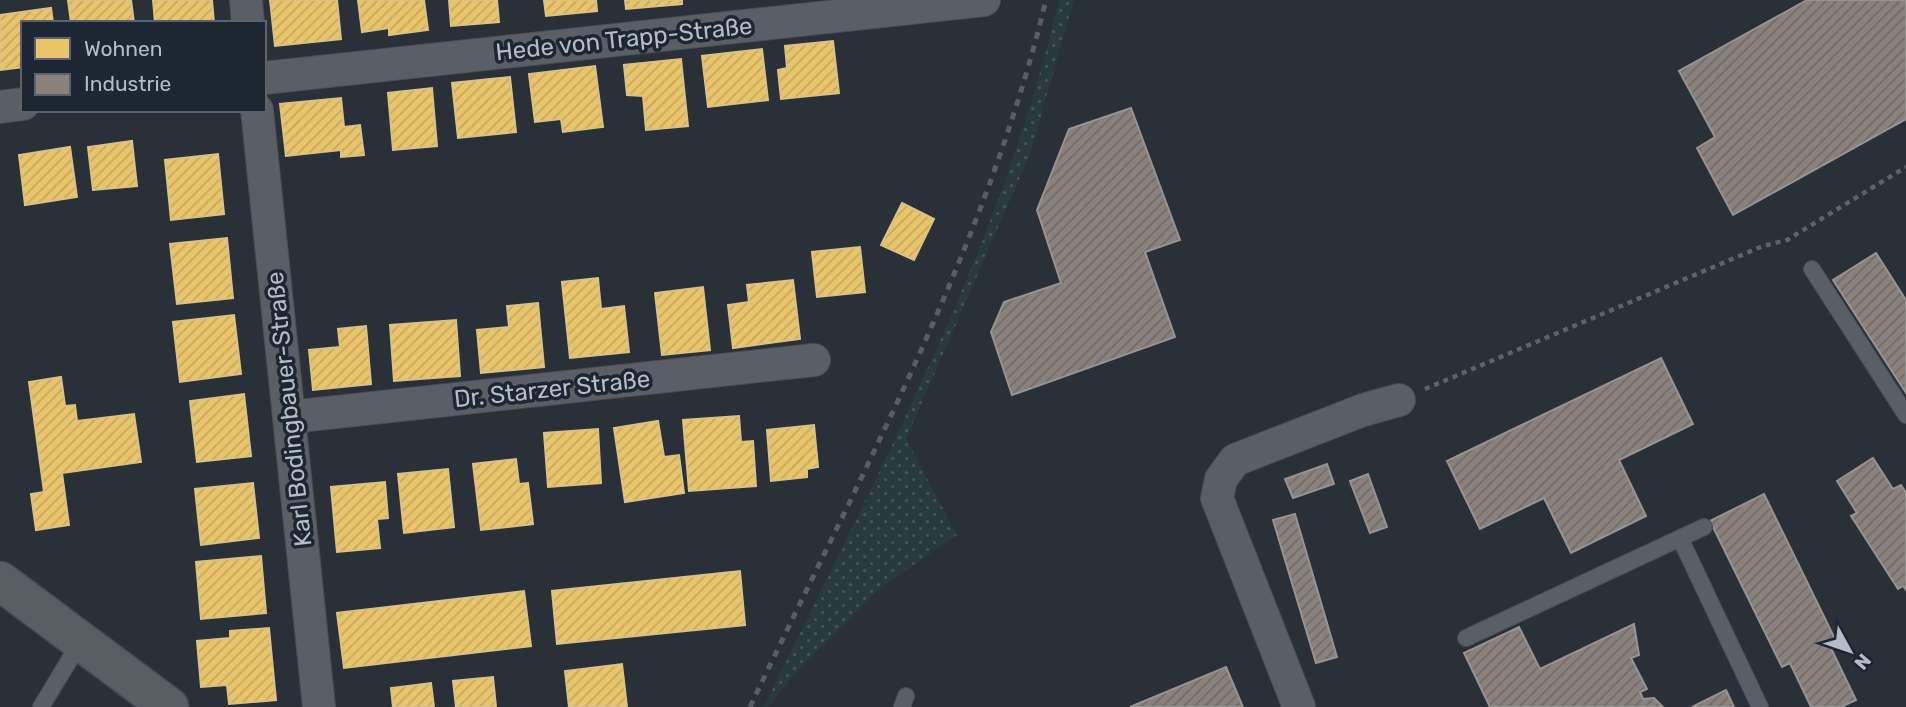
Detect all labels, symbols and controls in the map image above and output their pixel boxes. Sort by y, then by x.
street label: Hede von Trapp-Straße [494,12,754,66]
legend [21,21,266,112]
text: Wohnen [84,36,162,61]
text: Industrie [84,71,171,96]
street label: Karl Bodingbauer-Straße [261,270,317,548]
street label: Dr. Starzer Straße [453,365,651,413]
north arrow [1815,616,1885,686]
text: N [1849,649,1876,674]

